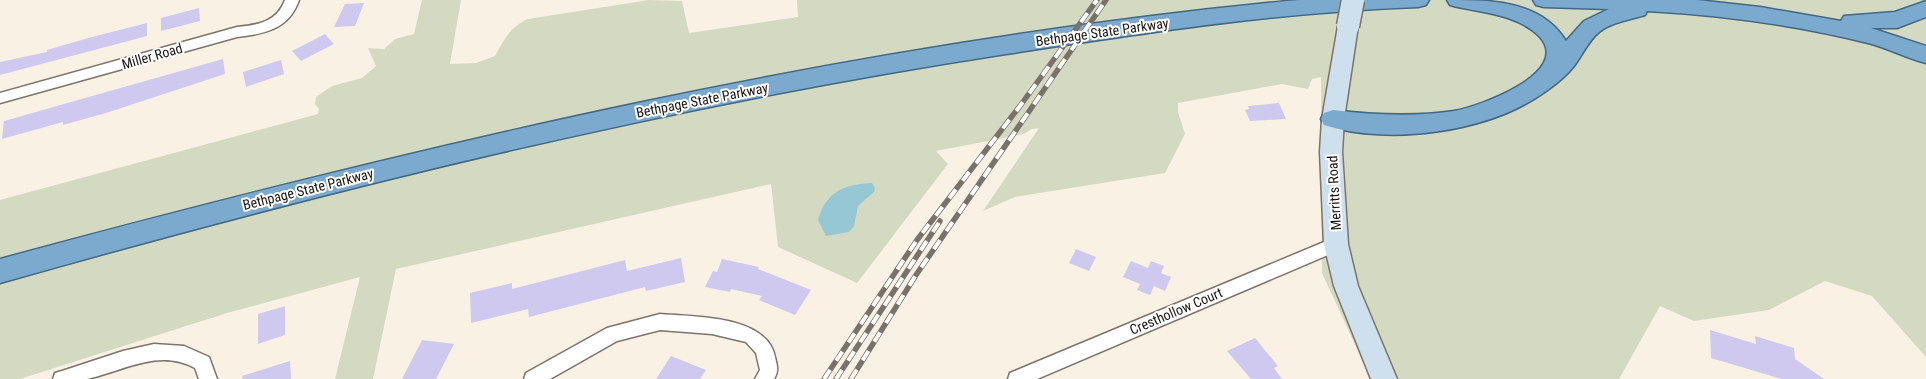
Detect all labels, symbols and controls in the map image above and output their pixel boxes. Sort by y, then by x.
street label: Bethpage State Parkway [1035,15,1170,49]
street label: Miller Road [120,40,184,72]
street label: Bethpage State Parkway [635,79,769,121]
street label: Merritts Road [1324,155,1344,231]
street label: Bethpage State Parkway [241,165,375,213]
street label: Cresthollow Court [1127,284,1225,338]

